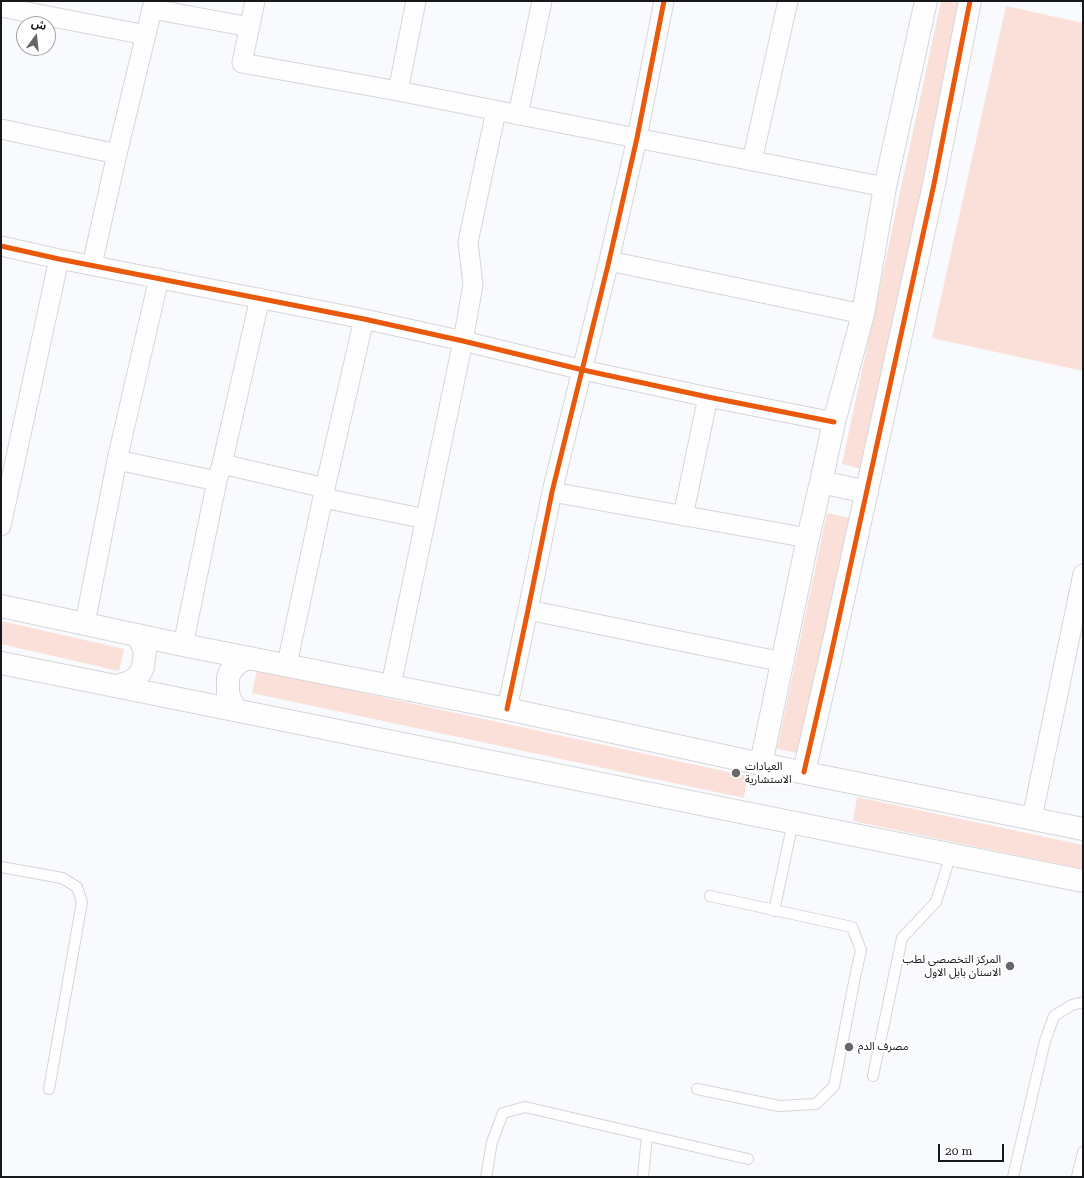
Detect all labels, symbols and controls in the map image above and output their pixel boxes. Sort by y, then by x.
north arrow [16,16,56,56]
text: ش [30,17,48,33]
place label: العيادات الاستشارية [745,760,792,786]
marker: العيادات الاستشارية [730,767,742,779]
place label: المركز التخصصي لطب الاسنان بابل الاول [903,953,1001,979]
marker: المركز التخصصي لطب الاسنان بابل الاول [1004,960,1016,972]
place label: مصرف الدم [858,1040,908,1054]
marker: مصرف الدم [843,1041,855,1053]
scale bar [940,1136,1006,1162]
text: 20 m [945,1144,972,1158]

